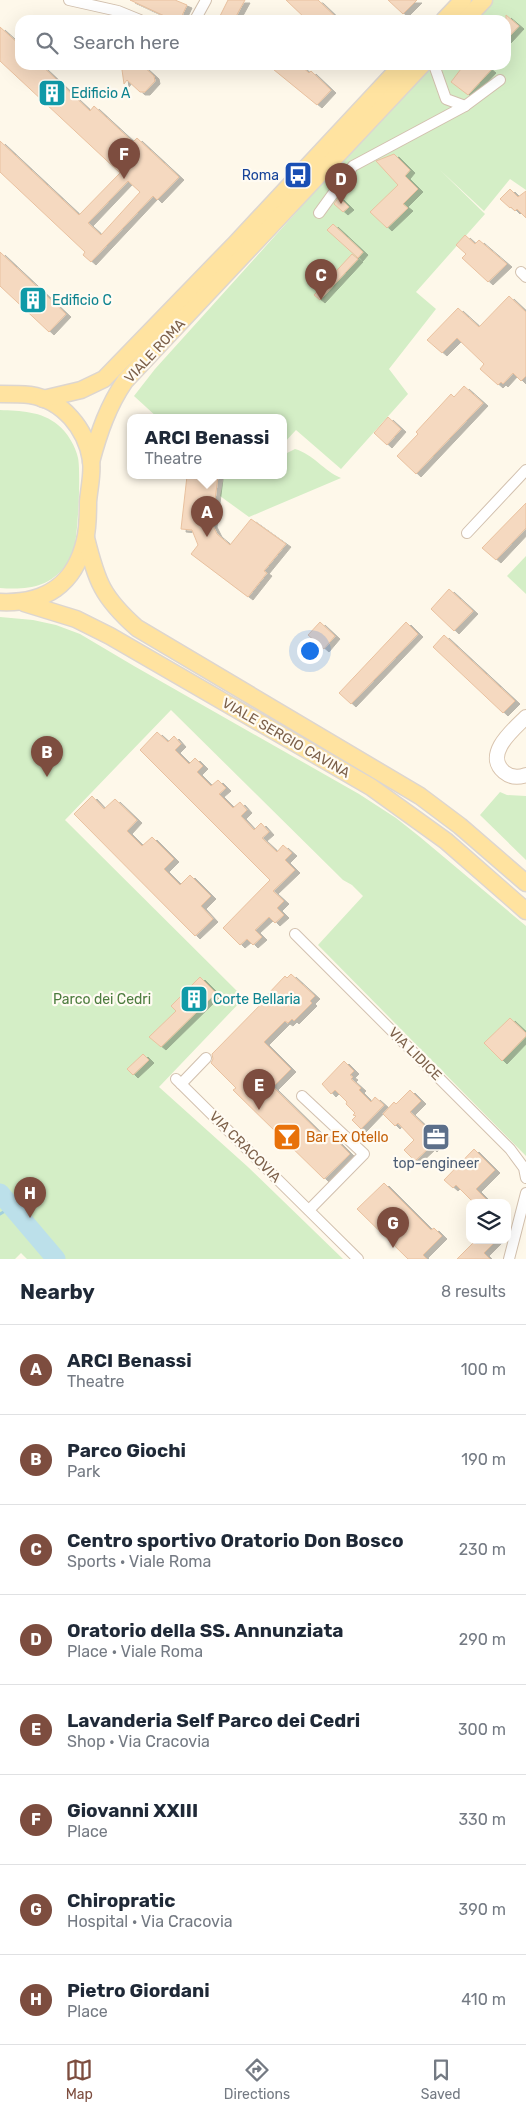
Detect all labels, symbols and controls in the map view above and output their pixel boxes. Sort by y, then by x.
search box [15,15,511,70]
icon: search [33,29,61,57]
text: Search here [73,31,180,54]
building icon: Edificio A [37,78,67,108]
place label: Edificio A [71,85,131,102]
pin: F [108,138,140,179]
bus stop icon: Roma [283,160,313,190]
pin: D [325,163,357,204]
place label: Roma [242,167,279,184]
pin: C [305,259,337,300]
building icon: Edificio C [18,285,48,315]
place label: Edificio C [52,292,112,309]
street label: VIALE ROMA [121,315,189,387]
popup [127,414,287,479]
text: ARCI Benassi [145,426,269,449]
text: Theatre [145,449,202,468]
pin: A [191,496,223,537]
your location [297,638,323,664]
street label: VIALE SERGIO CAVINA [219,694,353,782]
pin: B [31,736,63,777]
building icon: Corte Bellaria [179,984,209,1014]
park label: Parco dei Cedri [53,991,151,1008]
place label: Corte Bellaria [213,991,301,1008]
street label: VIA LIDICE [385,1024,445,1084]
pin: E [243,1069,275,1110]
street label: VIA CRACOVIA [206,1108,285,1187]
bar icon: Bar Ex Otello [272,1122,302,1152]
office icon: top-engineer [421,1122,451,1152]
place label: Bar Ex Otello [306,1129,389,1146]
place label: top-engineer [393,1155,480,1172]
pin: H [14,1177,46,1218]
map controls [466,1199,511,1244]
button: layers [466,1199,511,1244]
pin: G [377,1207,409,1248]
text: Nearby [20,1279,95,1304]
text: 8 results [441,1282,506,1301]
text: ARCI Benassi [67,1349,192,1372]
text: A [30,1360,42,1379]
text: 100 m [461,1360,506,1379]
text: Theatre [67,1372,125,1391]
text: Parco Giochi [67,1439,186,1462]
text: B [30,1450,42,1469]
text: 190 m [461,1450,506,1469]
text: Park [67,1462,100,1481]
text: Centro sportivo Oratorio Don Bosco [67,1529,404,1552]
text: C [30,1540,42,1559]
text: 230 m [459,1540,506,1559]
text: Sports · Viale Roma [67,1552,211,1571]
text: Oratorio della SS. Annunziata [67,1619,343,1642]
text: D [30,1630,42,1649]
text: 290 m [459,1630,506,1649]
text: Place · Viale Roma [67,1642,203,1661]
text: Lavanderia Self Parco dei Cedri [67,1709,360,1732]
text: E [31,1720,41,1739]
text: 300 m [458,1720,506,1739]
text: Shop · Via Cracovia [67,1732,210,1751]
text: Giovanni XXIII [67,1799,198,1822]
text: F [31,1810,41,1829]
text: 330 m [458,1810,506,1829]
text: Place [67,1822,108,1841]
text: Chiropratic [67,1889,175,1912]
text: G [30,1900,42,1919]
text: 390 m [459,1900,506,1919]
text: Hospital · Via Cracovia [67,1912,233,1931]
text: Pietro Giordani [67,1979,210,2002]
text: H [30,1990,42,2009]
text: 410 m [461,1990,506,2009]
text: Place [67,2002,108,2021]
tab: Map [65,2056,93,2103]
tab: Directions [224,2056,290,2103]
tab: Saved [421,2056,461,2103]

